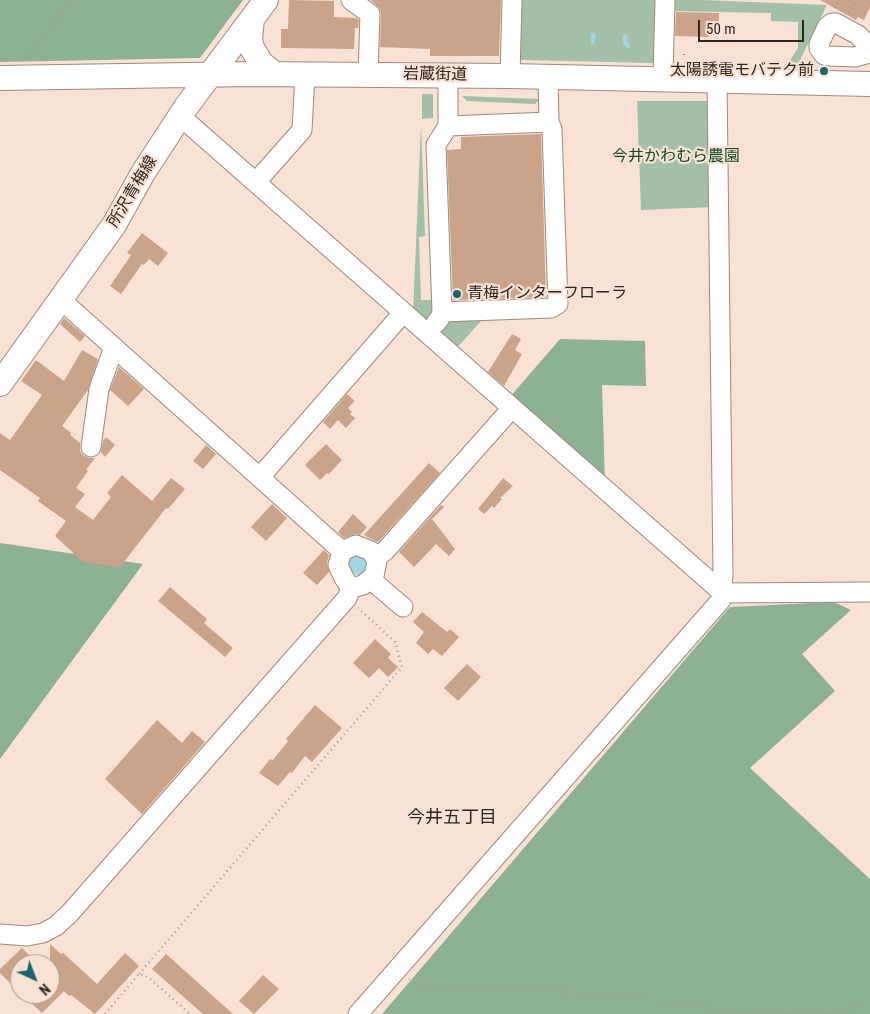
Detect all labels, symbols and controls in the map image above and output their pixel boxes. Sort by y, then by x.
scale bar [700,10,806,42]
text: 50 m [706,20,736,38]
place label: 太陽誘電モバテク前 [670,61,814,81]
street label: 岩蔵街道 [403,65,467,85]
marker: 太陽誘電モバテク前 [818,65,830,77]
park label: 今井かわむら農園 [612,147,740,167]
street label: 所沢青梅線 [104,153,162,231]
place label: 青梅インターフローラ [467,284,627,304]
marker: 青梅インターフローラ [451,288,463,300]
district label: 今井五丁目 [407,807,497,829]
north arrow [10,954,60,1004]
text: N [36,980,53,998]

